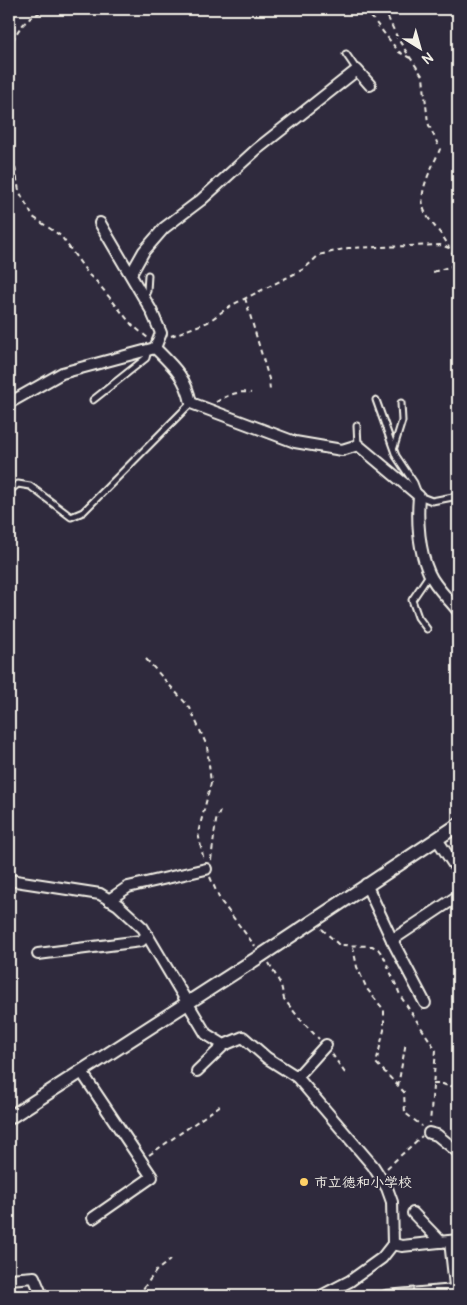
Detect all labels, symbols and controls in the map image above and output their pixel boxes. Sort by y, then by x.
north arrow [394,22,444,72]
text: N [419,48,436,68]
place label: 市立徳和小学校 [314,1174,412,1191]
marker: 市立徳和小学校 [298,1176,310,1188]

